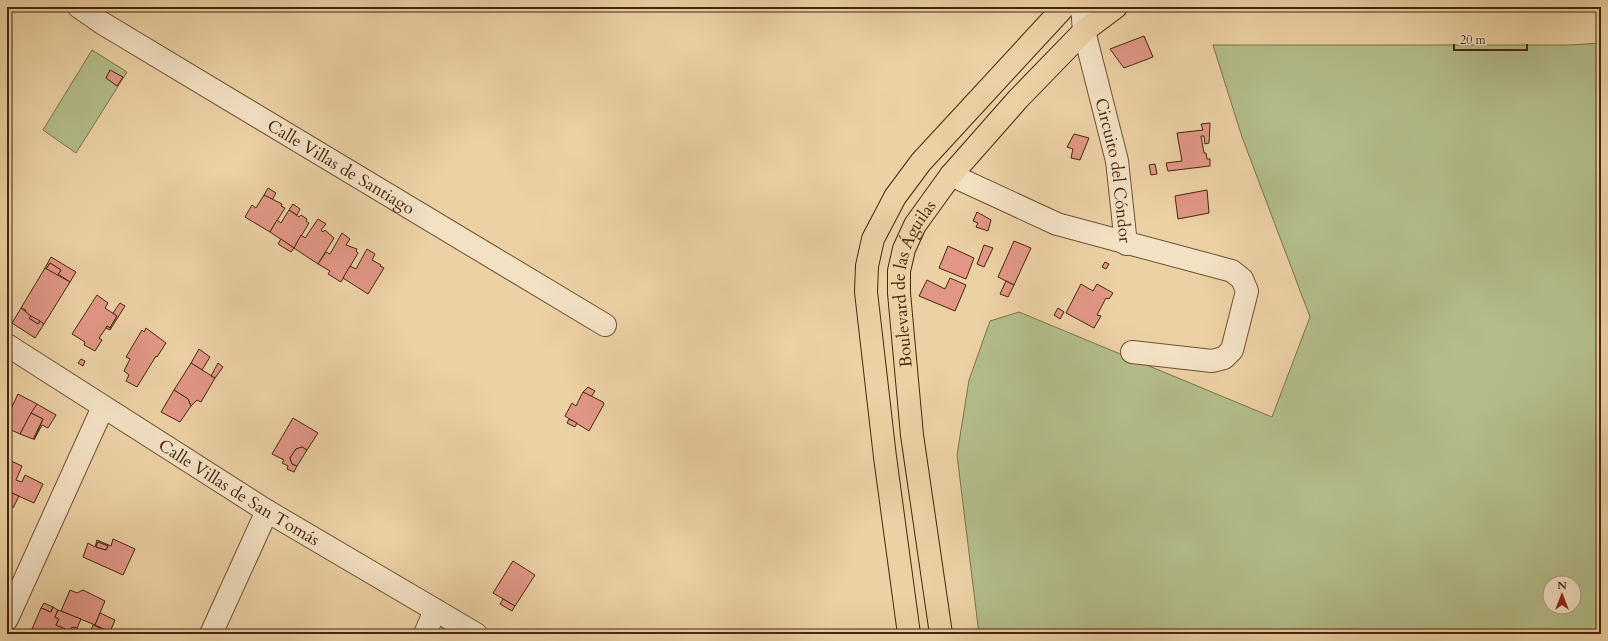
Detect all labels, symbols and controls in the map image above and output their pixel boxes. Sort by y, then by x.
scale bar [1454,26,1527,52]
text: 20 m [1460,32,1487,48]
street label: Circuito del Cóndor [1089,96,1137,245]
street label: Calle Villas de Santiago [263,114,419,220]
street label: Boulevard de las Águilas [888,195,942,369]
street label: Calle Villas de San Tomás [154,434,324,552]
north arrow [1542,575,1582,615]
text: N [1557,578,1567,593]

